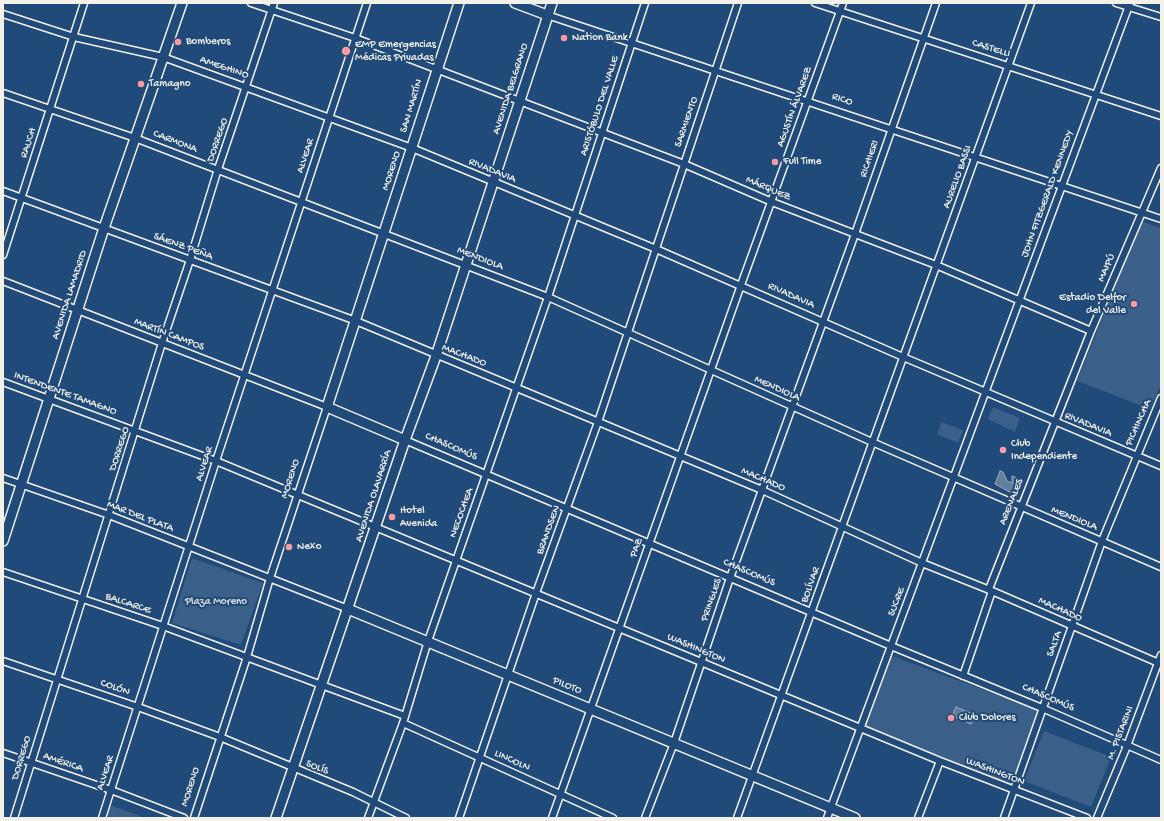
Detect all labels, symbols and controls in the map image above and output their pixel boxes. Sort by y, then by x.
place label: Nation Bank [572,31,628,45]
marker: Nation Bank [559,33,569,43]
place label: Bomberos [186,35,230,49]
marker: Bomberos [173,37,183,47]
street label: CASTELLI [970,37,1012,61]
place label: EMP Emergencias Médicas Privadas [355,38,436,64]
street label: AVENIDA BELGRANO [490,42,532,136]
marker: EMP Emergencias Médicas Privadas [340,45,352,57]
street label: AMEGHINO [198,54,250,82]
street label: ARISTÓBULO DEL VALLE [578,54,622,158]
street label: AGUSTÍN ÁLVAREZ [774,65,816,149]
place label: Tamagno [149,77,190,91]
street label: SAN MARTÍN [398,78,426,134]
marker: Tamagno [136,79,146,89]
street label: RICO [830,90,854,110]
street label: SARMIENTO [672,95,702,149]
street label: DORREGO [204,116,232,164]
street label: RAUCH [18,126,40,160]
street label: CARMONA [151,128,199,156]
street label: JOHN FITZGERALD KENNEDY [1019,129,1077,259]
street label: ALVEAR [294,137,318,175]
street label: RICHIERI [857,139,883,179]
street label: AURELIO BASSI [940,144,976,210]
street label: MORENO [379,150,405,192]
place label: Full Time [783,155,821,169]
street label: RIVADAVIA [466,156,518,186]
marker: Full Time [770,157,780,167]
street label: MÁRQUEZ [744,174,792,204]
street label: SÁENZ PEÑA [152,230,214,264]
street label: MENDIOLA [455,244,505,274]
street label: AVENIDA LAMADRID [49,249,91,341]
street label: MAIPÚ [1095,252,1119,284]
street label: RIVADAVIA [766,280,816,312]
place label: Estadio Delfor del Valle [1059,291,1126,317]
marker: Estadio Delfor del Valle [1129,299,1139,309]
street label: MARTÍN CAMPOS [132,316,206,354]
street label: MACHADO [440,341,488,371]
street label: INTENDENTE TAMAGNO [12,369,118,419]
street label: MENDIOLA [752,373,802,405]
street label: PICHINCHA [1123,398,1155,448]
street label: RIVADAVIA [1062,410,1114,440]
street label: DORREGO [107,425,133,473]
street label: CHASCOMÚS [423,430,479,464]
place label: Club Independiente [1011,437,1077,463]
street label: ALVEAR [193,445,217,483]
marker: Club Independiente [998,445,1008,455]
street label: AVENIDA OLAVARRÍA [353,448,395,544]
street label: MORENO [278,458,304,500]
street label: MACHADO [739,465,787,495]
street label: ARENALES [997,477,1027,527]
street label: NECOCHEA [447,486,477,540]
street label: MAR DEL PLATA [105,498,175,536]
place label: Hotel Avenida [400,504,437,530]
street label: BRANDSEN [534,504,564,556]
street label: MENDIOLA [1049,504,1099,534]
marker: Hotel Avenida [387,512,397,522]
street label: PAZ [627,536,647,560]
place label: Nexo [297,540,321,554]
marker: Nexo [284,542,294,552]
street label: CHASCOMÚS [721,556,777,590]
street label: BOLÍVAR [798,565,824,605]
street label: PRINGLES [699,577,725,623]
street label: SUCRE [885,586,909,618]
street label: BALCARCE [104,590,152,618]
street label: MACHADO [1036,594,1084,626]
park label: Plaza Moreno [185,595,247,609]
street label: SALTA [1044,629,1066,659]
street label: WASHINGTON [665,631,727,667]
street label: PILOTO [551,674,583,698]
street label: COLÓN [98,677,132,699]
street label: CHASCOMÚS [1020,681,1076,715]
street label: M. PISTARINI [1105,704,1137,762]
place label: Club Dolores [959,711,1016,725]
marker: Club Dolores [946,713,956,723]
street label: DORREGO [9,734,35,782]
street label: LINCOLN [492,747,532,775]
street label: AMÉRICA [41,750,85,776]
street label: ALVEAR [94,754,118,792]
street label: WASHINGTON [964,755,1026,789]
street label: SOLÍS [304,758,330,778]
street label: MORENO [178,766,204,808]

